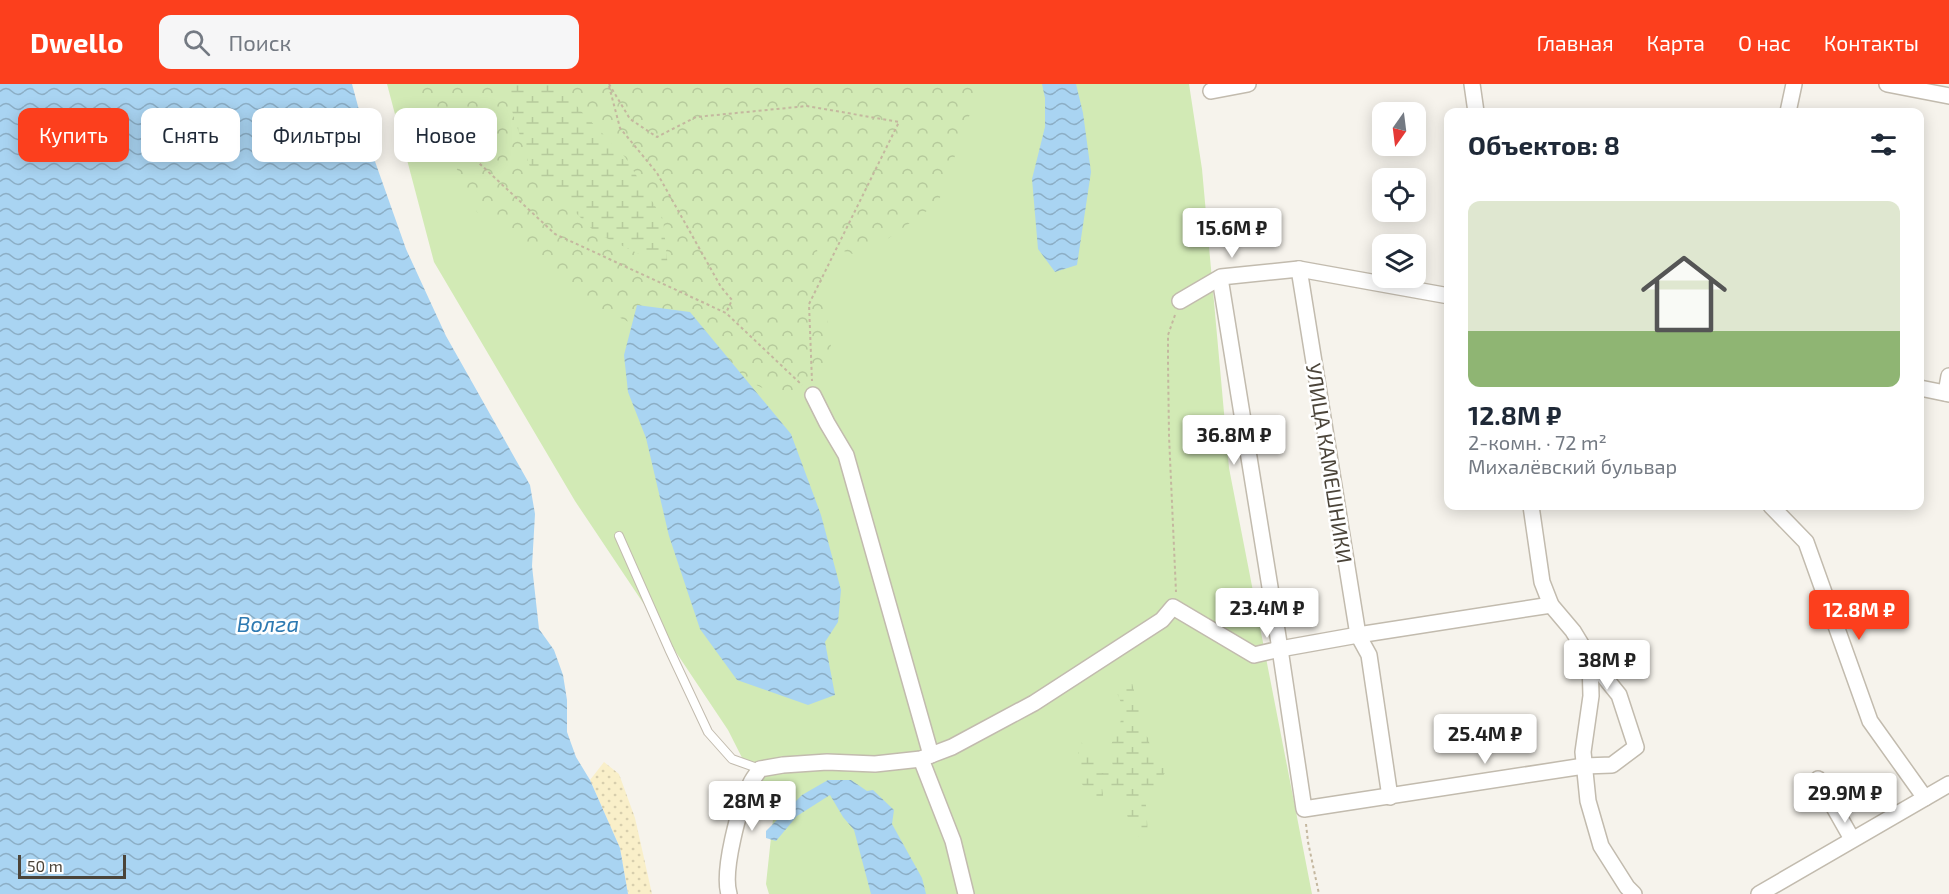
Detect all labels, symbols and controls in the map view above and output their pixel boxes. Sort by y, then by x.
search box [159,15,579,69]
text: Dwello [30,25,123,59]
icon: search [180,26,213,59]
text: Поиск [228,29,291,55]
text: Главная [1537,30,1614,55]
text: Карта [1647,30,1705,55]
text: О нас [1738,30,1791,55]
text: Контакты [1824,30,1919,55]
north arrow [1372,102,1426,156]
map controls [1372,102,1426,288]
chip: Купить [18,108,129,162]
chip: Снять [141,108,240,162]
chip: Фильтры [252,108,382,162]
chip: Новое [394,108,497,162]
icon: filters [1867,128,1900,161]
text: Объектов: 8 [1468,129,1620,160]
button: locate [1372,168,1426,222]
pin: 15.6M ₽ [1177,208,1287,259]
text: 15.6M ₽ [1197,215,1267,239]
button: layers [1372,234,1426,288]
icon: home [1630,240,1738,348]
street label: УЛИЦА КАМЕШНИКИ [1302,361,1358,565]
text: 12.8M ₽ [1468,399,1562,430]
pin: 36.8M ₽ [1179,415,1289,466]
text: 36.8M ₽ [1197,422,1271,446]
text: 2-комн. · 72 m² [1468,430,1607,454]
text: Михалёвский бульвар [1468,454,1677,478]
pin: 23.4M ₽ [1212,588,1322,639]
pin: 12.8M ₽ [1804,590,1914,641]
text: 23.4M ₽ [1230,595,1304,619]
text: 12.8M ₽ [1823,597,1895,621]
water label: Волга [237,610,299,636]
pin: 38M ₽ [1565,640,1649,691]
text: 38M ₽ [1578,647,1636,671]
pin: 25.4M ₽ [1430,714,1540,765]
text: 25.4M ₽ [1448,721,1522,745]
pin: 29.9M ₽ [1790,773,1900,824]
text: 29.9M ₽ [1808,780,1882,804]
pin: 28M ₽ [710,781,794,832]
text: 28M ₽ [723,788,781,812]
scale bar [18,852,126,880]
text: 50 m [27,856,63,875]

